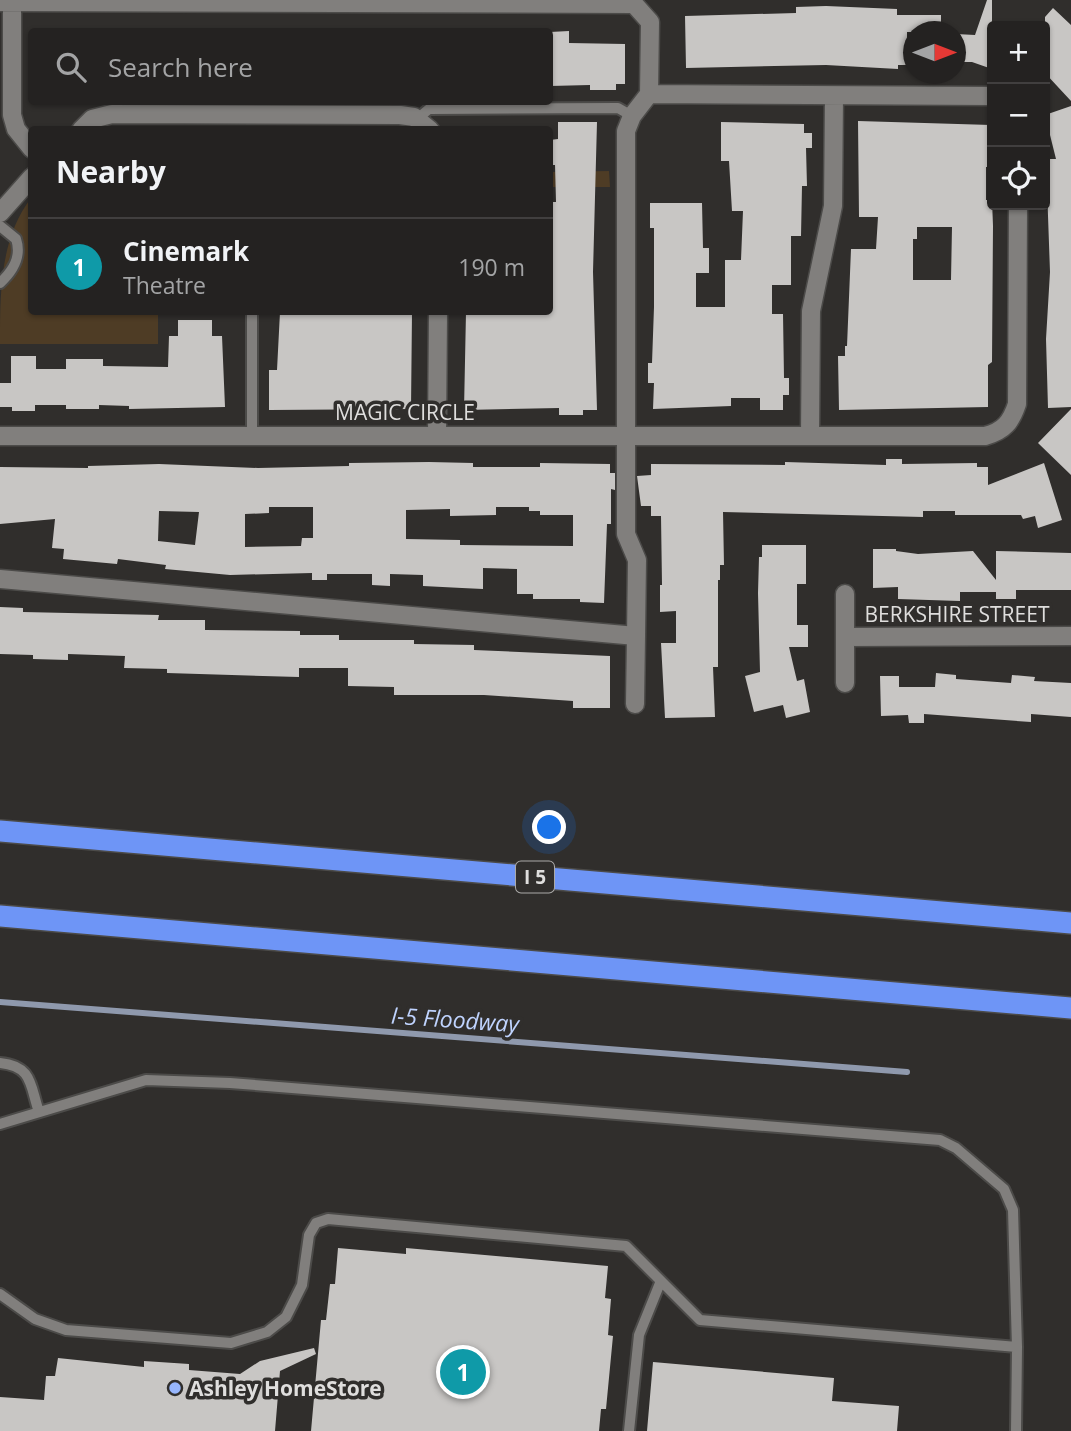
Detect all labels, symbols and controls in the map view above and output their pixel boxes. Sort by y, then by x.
north arrow [903,21,966,84]
map controls [987,21,1050,210]
button: + [987,21,1050,84]
search box [28,28,553,105]
icon: search [52,48,90,86]
text: Search here [108,49,253,85]
button: − [987,84,1050,147]
button: locate [987,147,1050,210]
text: Nearby [56,151,166,192]
text: Cinemark [123,233,249,269]
text: 1 [72,251,86,283]
text: 190 m [458,251,525,283]
text: Theatre [123,269,206,301]
street label: MAGIC CIRCLE [335,398,475,426]
street label: BERKSHIRE STREET [865,600,1050,628]
your location [532,810,566,844]
road number: I 5 [516,862,554,892]
water label: I-5 Floodway [390,999,521,1040]
pin: 1 [440,1346,486,1398]
place label: Ashley HomeStore [189,1374,382,1402]
marker: Ashley HomeStore [167,1380,183,1396]

